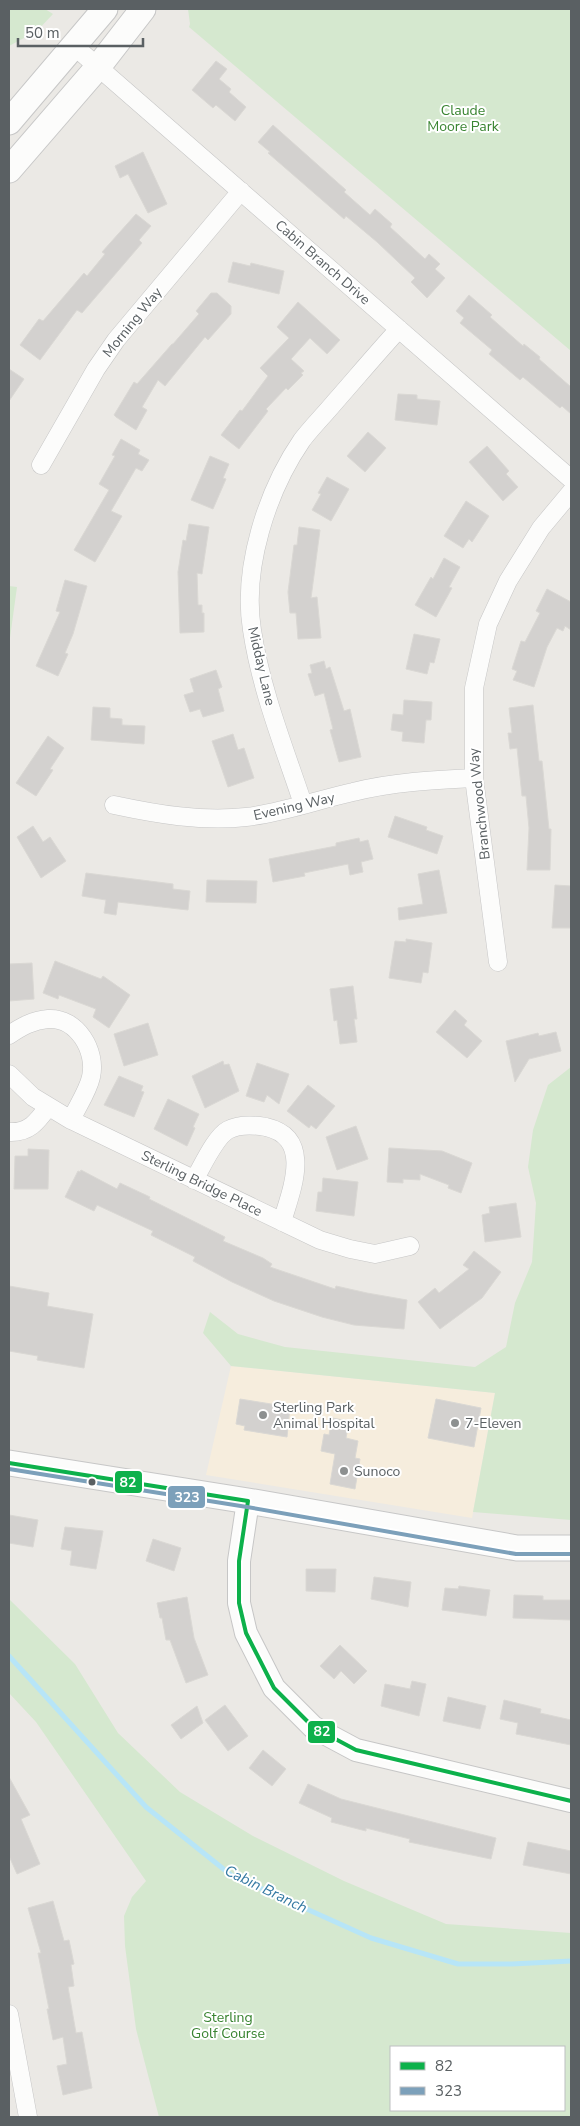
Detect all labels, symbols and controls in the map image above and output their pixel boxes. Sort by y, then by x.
scale bar [18,15,142,47]
text: 50 m [25,23,60,43]
park label: Claude Moore Park [427,101,500,136]
street label: Cabin Branch Drive [271,216,374,309]
street label: Morning Way [98,283,167,361]
street label: Midday Lane [243,625,280,707]
street label: Branchwood Way [464,746,495,861]
street label: Evening Way [252,788,337,825]
street label: Sterling Bridge Place [138,1146,265,1221]
place label: Sterling Park Animal Hospital [273,1398,375,1433]
marker: Sterling Park Animal Hospital [257,1409,269,1421]
place label: 7-Eleven [465,1414,521,1433]
marker: 7-Eleven [449,1417,461,1429]
place label: Sunoco [354,1462,401,1481]
marker: Sunoco [338,1465,350,1477]
line badge: 82 [114,1470,143,1494]
text: 82 [120,1473,136,1492]
unlabelled marker [87,1477,97,1487]
line badge: 323 [167,1485,206,1509]
text: 323 [174,1488,200,1507]
line badge: 82 [307,1720,336,1744]
text: 82 [314,1722,330,1741]
water label: Cabin Branch [221,1860,311,1918]
park label: Sterling Golf Course [191,2008,265,2043]
legend [390,2046,565,2111]
text: 82 [435,2056,453,2076]
text: 323 [435,2081,462,2101]

